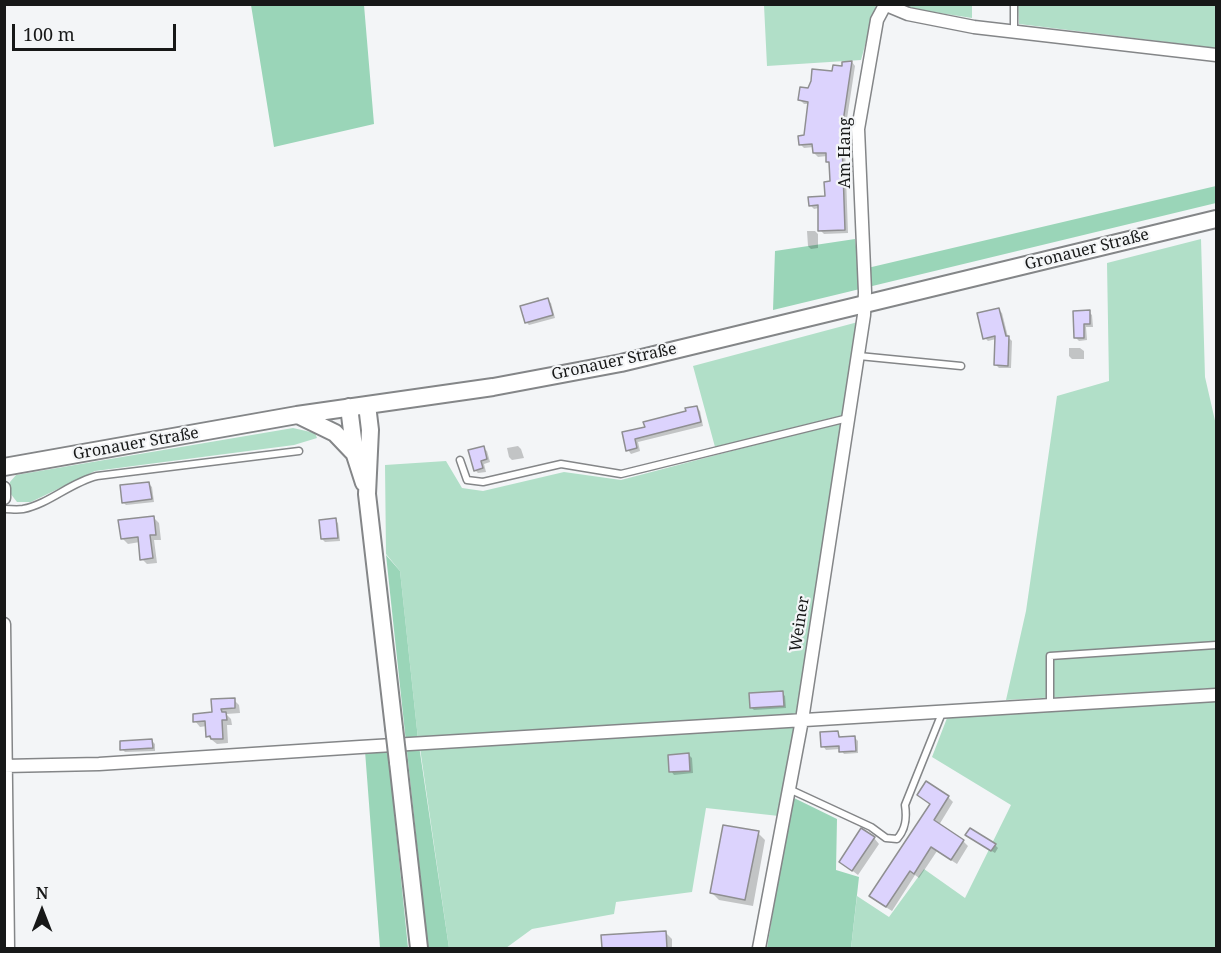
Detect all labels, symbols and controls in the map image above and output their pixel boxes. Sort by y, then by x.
scale bar [15,12,178,50]
text: 100 m [23,22,75,46]
street label: Am Hang [835,117,855,189]
street label: Gronauer Straße [1023,225,1151,275]
street label: Gronauer Straße [550,339,678,385]
street label: Gronauer Straße [72,423,200,465]
street label: Weiner [786,595,814,653]
north arrow [12,881,72,941]
text: N [36,882,48,904]

